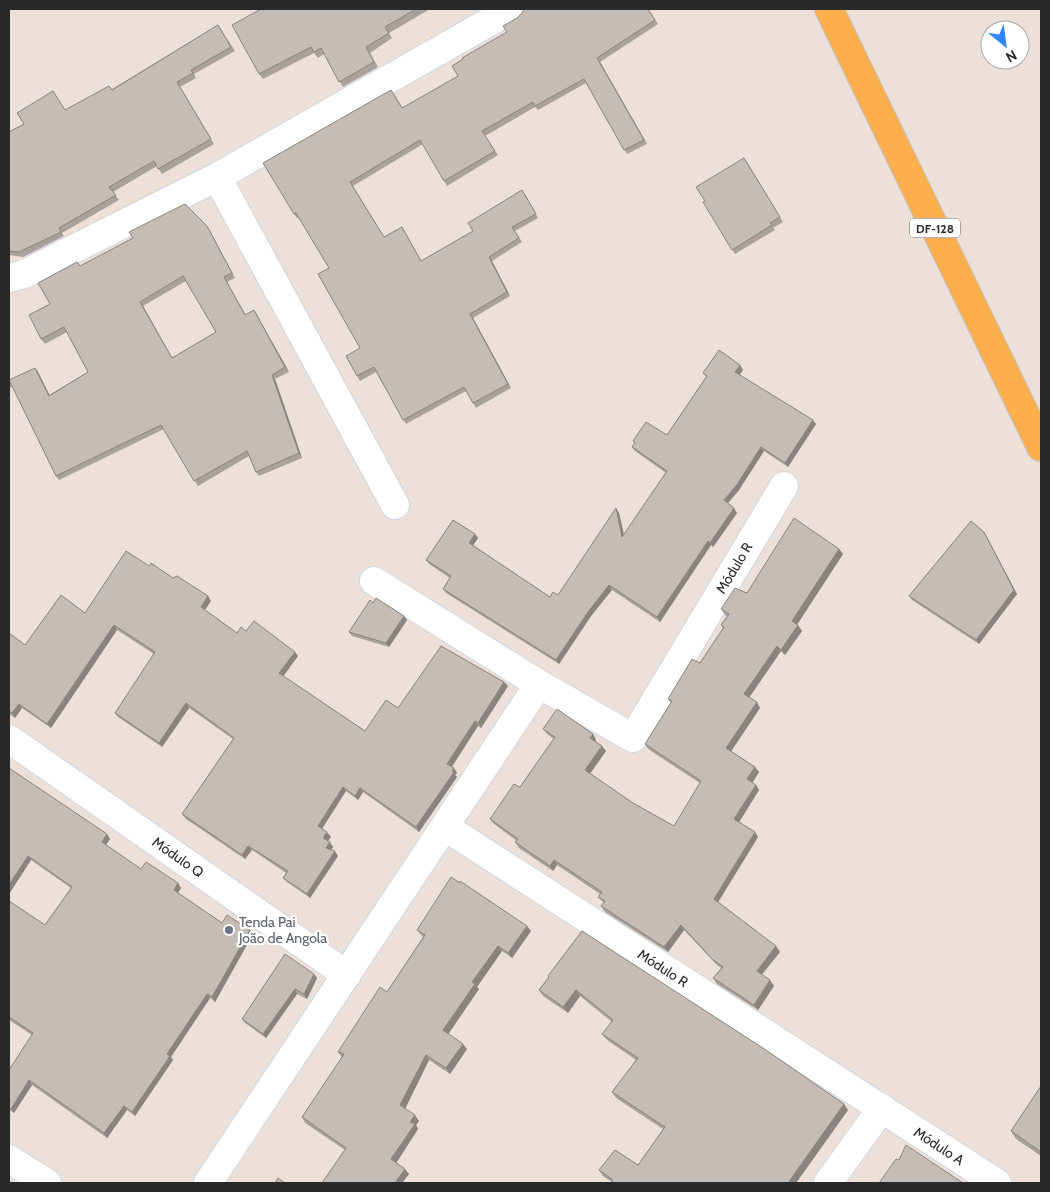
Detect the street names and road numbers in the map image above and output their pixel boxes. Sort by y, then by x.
road number: DF-128 [910,218,960,238]
street label: Módulo R [712,539,757,597]
street label: Módulo Q [149,833,207,881]
street label: Módulo R [634,945,692,991]
street label: Módulo A [910,1123,968,1169]

